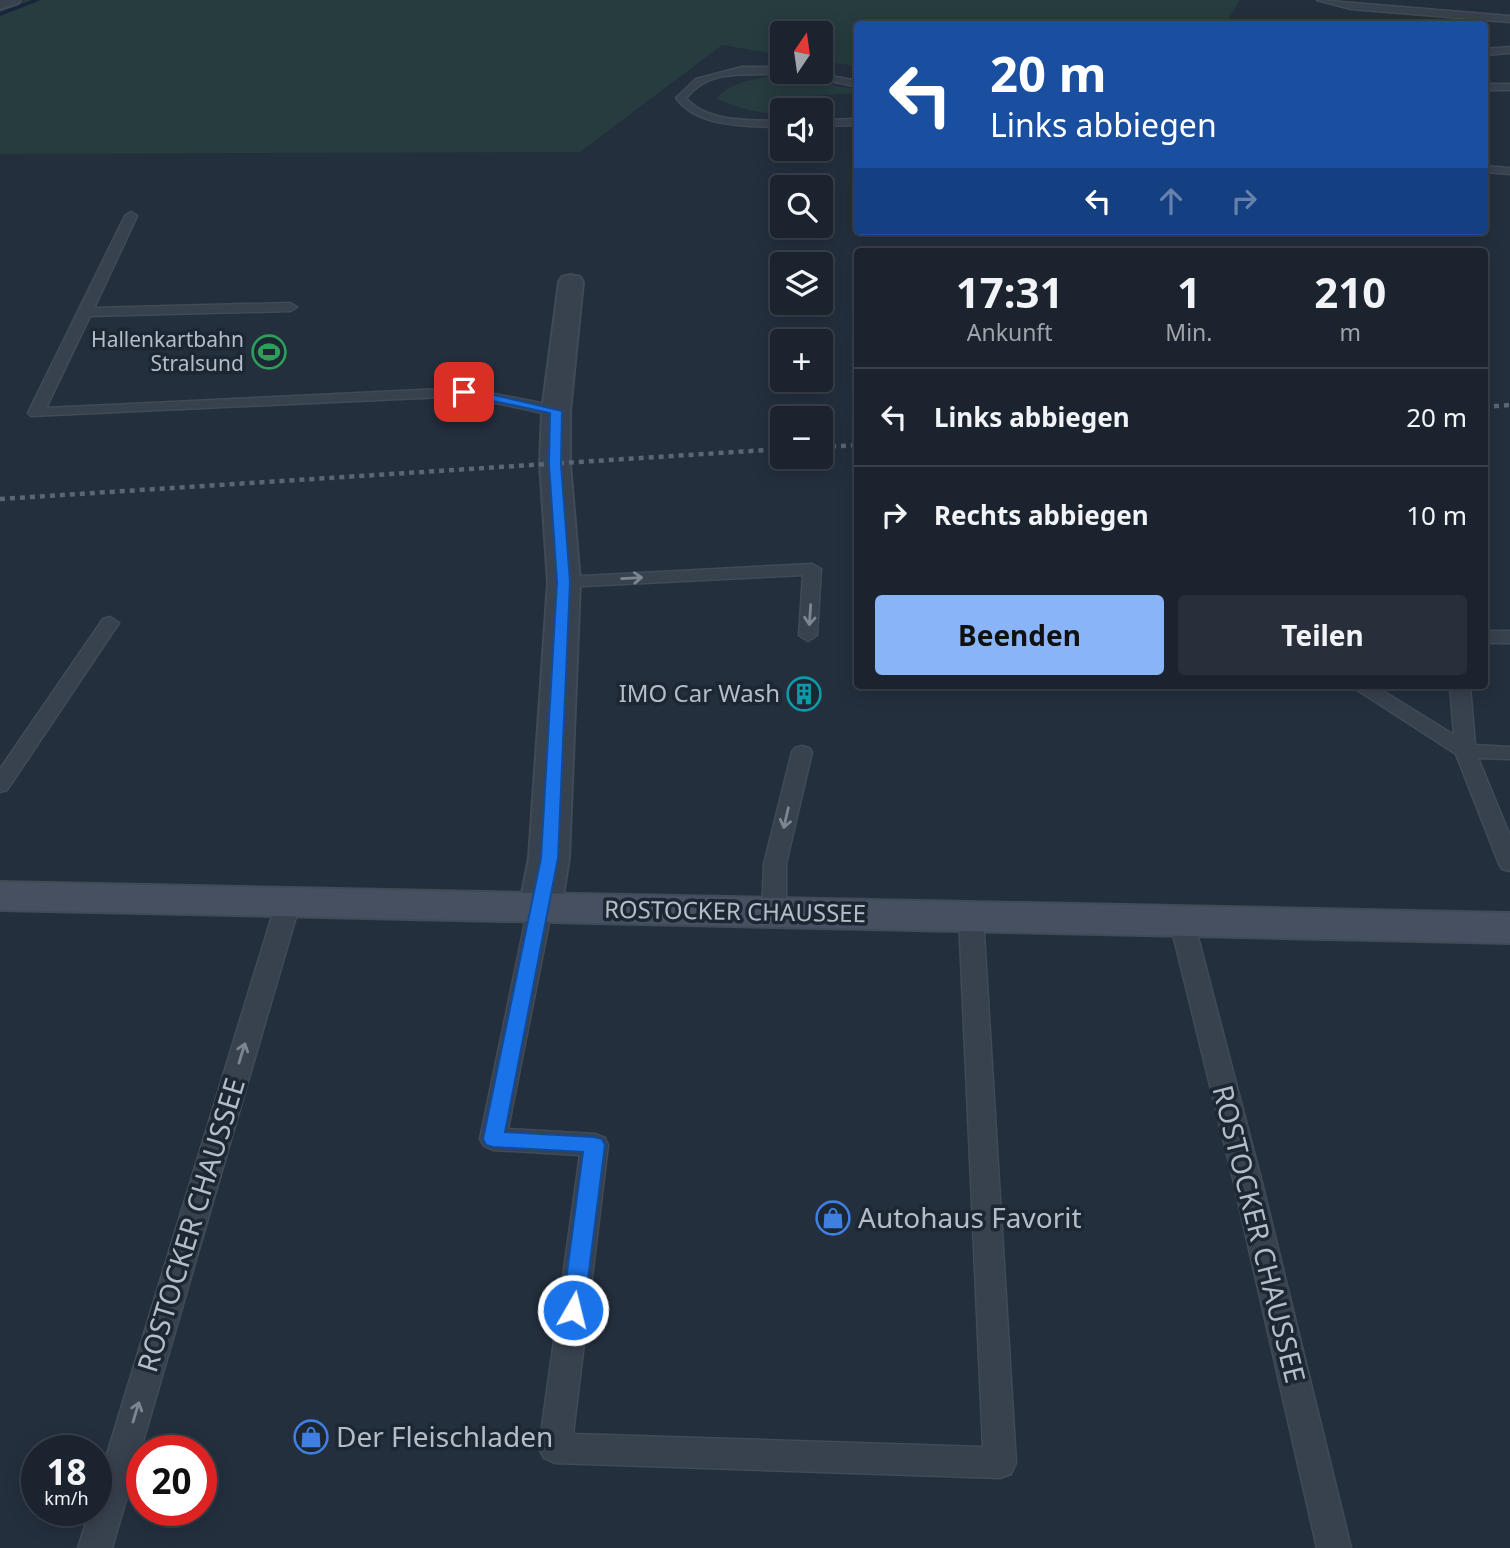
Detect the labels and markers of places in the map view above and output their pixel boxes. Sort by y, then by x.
place label: Hallenkartbahn Stralsund [91,325,244,377]
sports icon: Hallenkartbahn Stralsund [250,333,288,371]
pin [434,362,494,422]
building icon: IMO Car Wash [785,675,823,713]
place label: IMO Car Wash [619,676,780,709]
place label: Autohaus Favorit [858,1198,1082,1236]
shop icon: Autohaus Favorit [814,1199,852,1237]
place label: Der Fleischladen [336,1417,553,1455]
shop icon: Der Fleischladen [292,1418,330,1456]

